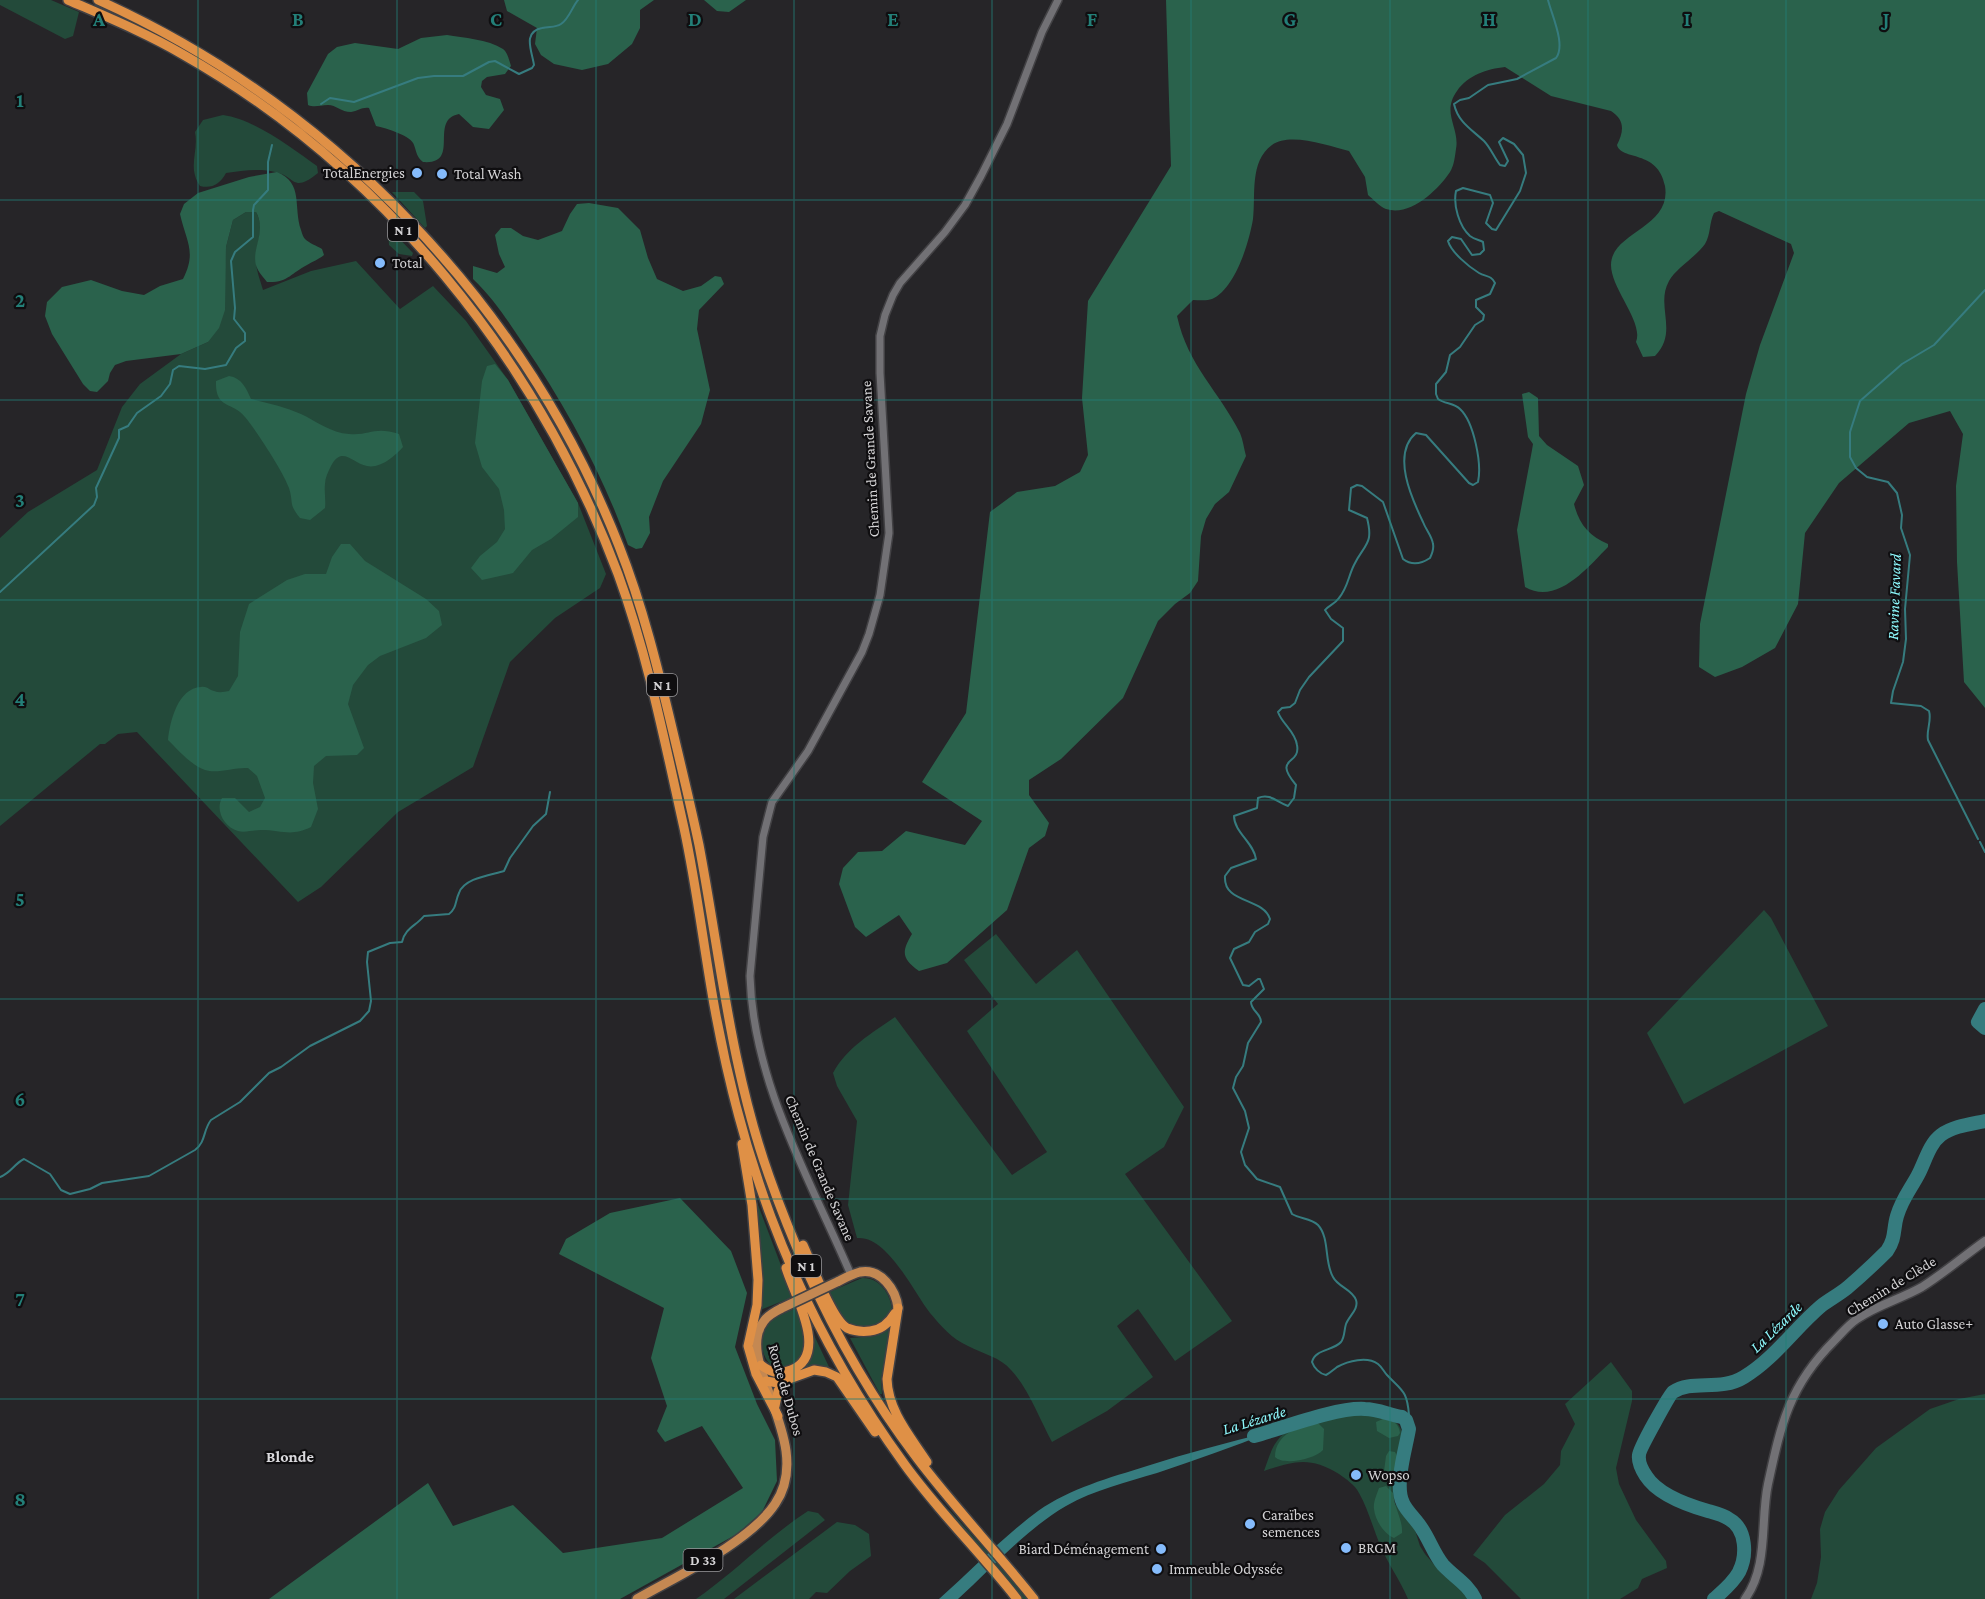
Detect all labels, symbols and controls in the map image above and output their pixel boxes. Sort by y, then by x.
text: A [92,8,106,30]
text: B [292,8,304,30]
text: C [490,8,502,30]
text: D [688,8,702,30]
text: E [887,8,899,30]
text: F [1087,8,1098,30]
text: G [1284,8,1297,30]
text: H [1482,8,1496,30]
text: I [1684,8,1691,30]
text: J [1881,8,1890,30]
text: 1 [16,89,24,111]
place label: TotalEnergies [323,165,405,182]
marker: TotalEnergies [410,166,424,180]
place label: Total Wash [454,166,522,182]
marker: Total Wash [435,167,449,181]
road number: N 1 [388,219,418,241]
place label: Total [392,255,423,271]
marker: Total [373,256,387,270]
text: 2 [15,289,25,311]
street label: Chemin de Grande Savane [858,380,882,538]
text: 3 [15,489,25,511]
water label: Ravine Favard [1884,553,1904,640]
road number: N 1 [647,674,677,696]
text: 4 [15,688,26,710]
text: 5 [15,888,25,910]
text: 6 [15,1088,25,1110]
street label: Chemin de Grande Savane [782,1093,858,1244]
street label: Chemin de Clède [1843,1253,1939,1319]
road number: N 1 [791,1255,821,1277]
text: 7 [15,1288,25,1310]
water label: La Lézarde [1747,1298,1805,1356]
place label: Auto Glasse+ [1895,1316,1973,1332]
marker: Auto Glasse+ [1876,1317,1890,1331]
street label: Route de Dubos [765,1343,807,1438]
water label: La Lézarde [1220,1402,1288,1438]
district label: Blonde [266,1448,314,1465]
place label: Wopso [1368,1467,1410,1484]
marker: Wopso [1349,1468,1363,1482]
text: 8 [14,1488,26,1510]
place label: Caraïbes semences [1262,1507,1320,1540]
marker: Caraïbes semences [1243,1517,1257,1531]
place label: BRGM [1358,1540,1396,1556]
place label: Biard Déménagement [1019,1541,1150,1558]
marker: BRGM [1339,1541,1353,1555]
marker: Biard Déménagement [1154,1542,1168,1556]
road number: D 33 [684,1549,722,1571]
place label: Immeuble Odyssée [1169,1561,1283,1578]
marker: Immeuble Odyssée [1150,1562,1164,1576]

